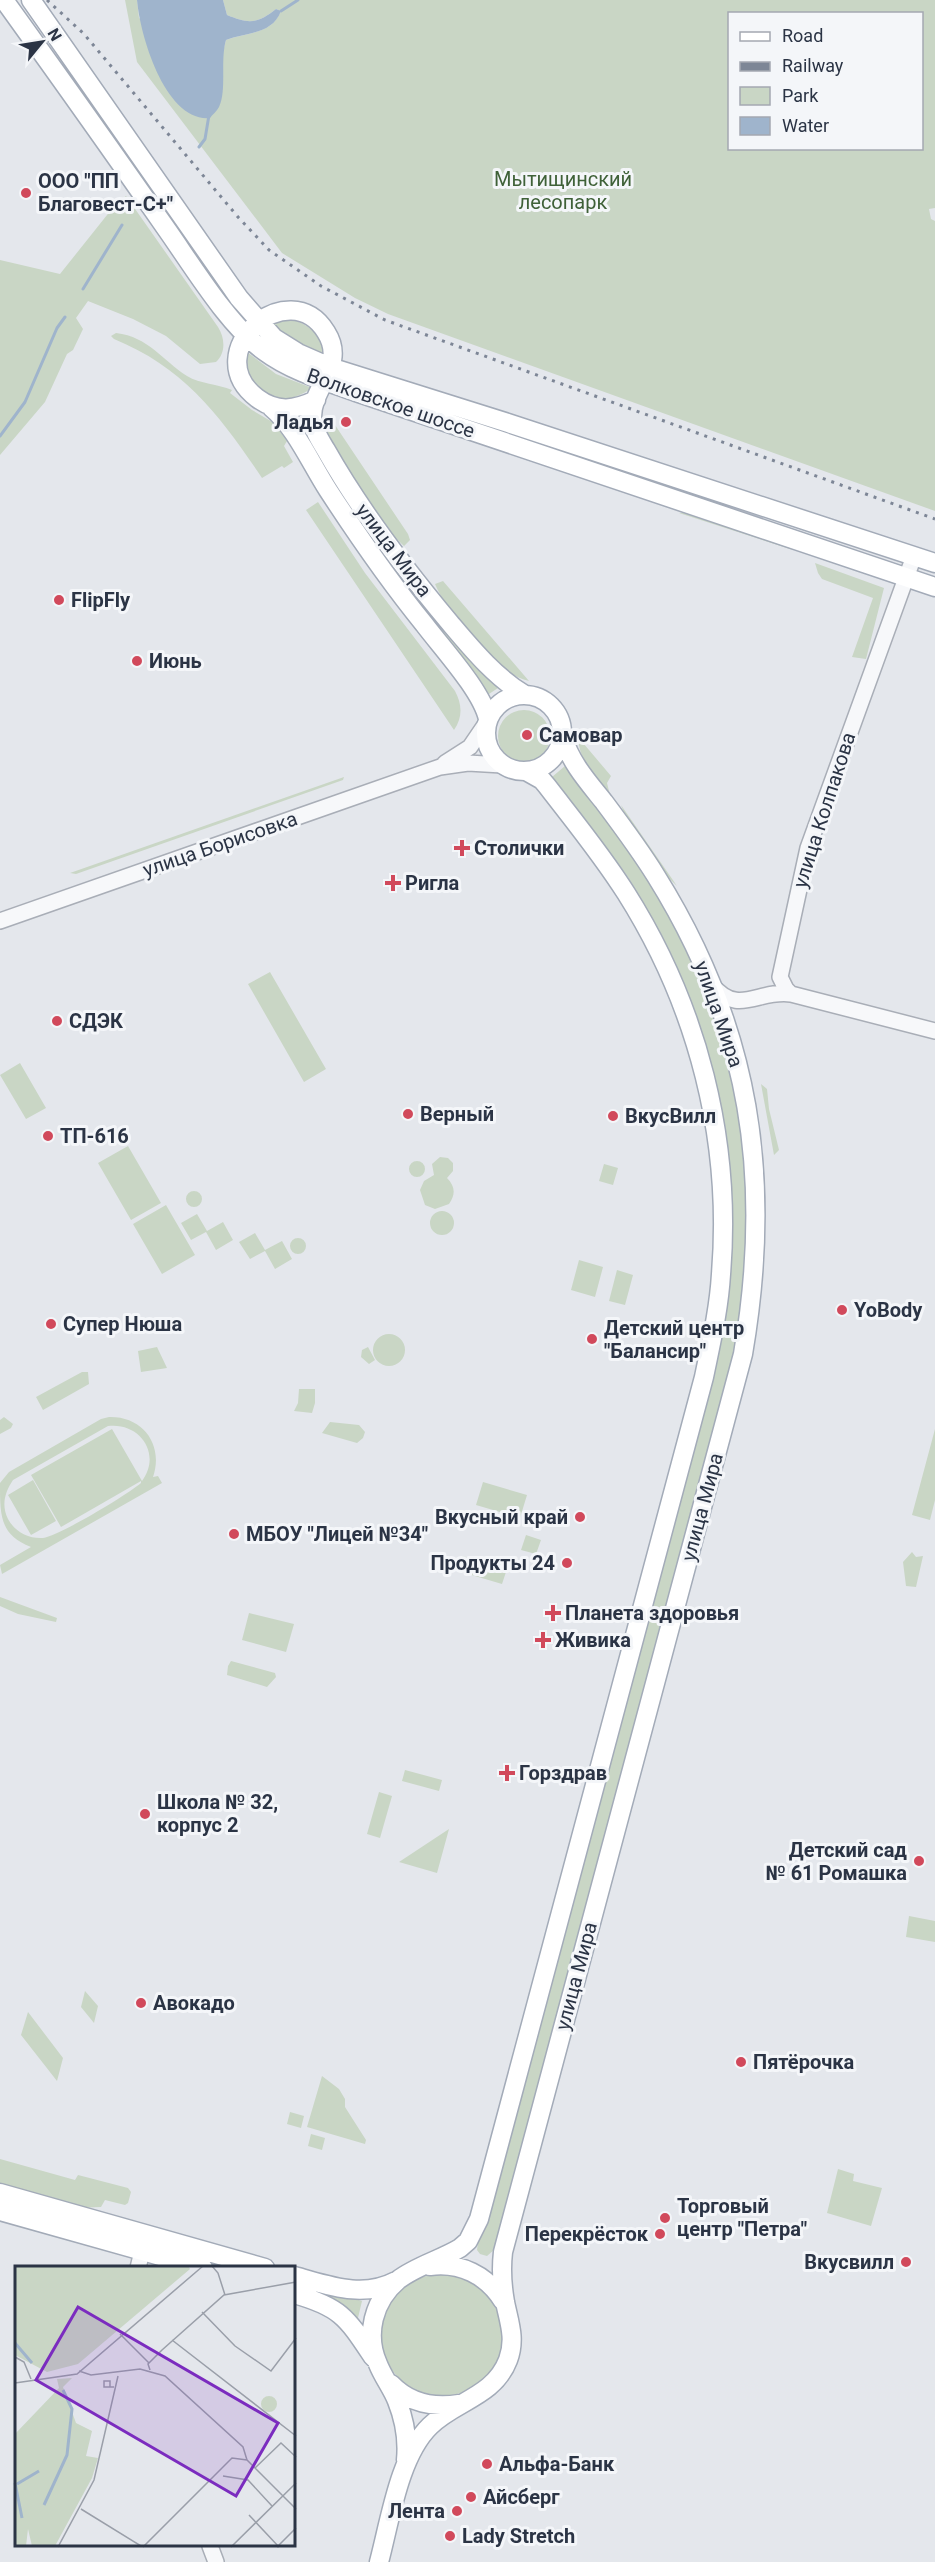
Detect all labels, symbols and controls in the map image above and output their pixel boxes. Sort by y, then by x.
north arrow [12,12,72,72]
legend [728,12,923,150]
text: N [44,25,66,44]
text: Road [782,25,823,46]
text: Railway [782,55,844,76]
text: Park [782,85,819,106]
text: Water [782,115,829,136]
park label: Мытищинский лесопарк [494,167,632,214]
place label: ООО "ПП Благовест-С+" [38,169,173,216]
marker: ООО "ПП Благовест-С+" [19,186,33,200]
street label: Волковское шоссе [304,363,478,443]
place label: Ладья [274,410,334,434]
marker: Ладья [339,415,353,429]
street label: улица Мира [351,498,437,602]
place label: FlipFly [71,588,131,612]
marker: FlipFly [52,593,66,607]
place label: Июнь [149,649,202,673]
marker: Июнь [130,654,144,668]
place label: Самовар [539,723,623,747]
marker: Самовар [520,728,534,742]
street label: улица Колпакова [788,729,860,891]
street label: улица Борисовка [140,806,300,882]
place label: Столички [474,836,564,860]
marker: Столички [455,841,469,855]
place label: Ригла [405,871,460,895]
marker: Ригла [386,876,400,890]
street label: улица Мира [690,958,748,1070]
place label: СДЭК [69,1009,124,1033]
marker: СДЭК [50,1014,64,1028]
place label: Верный [420,1102,494,1126]
place label: ВкусВилл [625,1104,716,1128]
marker: Верный [401,1107,415,1121]
marker: ВкусВилл [606,1109,620,1123]
place label: ТП-616 [60,1124,129,1148]
marker: ТП-616 [41,1129,55,1143]
place label: YoBody [854,1298,923,1322]
marker: YoBody [835,1303,849,1317]
place label: Супер Нюша [63,1312,182,1336]
place label: Детский центр "Балансир" [604,1316,744,1363]
marker: Супер Нюша [44,1317,58,1331]
marker: Детский центр "Балансир" [585,1332,599,1346]
street label: улица Мира [676,1450,728,1564]
place label: Вкусный край [435,1505,568,1529]
marker: Вкусный край [573,1510,587,1524]
place label: МБОУ "Лицей №34" [246,1522,428,1546]
marker: МБОУ "Лицей №34" [227,1527,241,1541]
place label: Продукты 24 [430,1551,555,1575]
marker: Продукты 24 [560,1556,574,1570]
place label: Планета здоровья [565,1601,739,1625]
marker: Планета здоровья [546,1606,560,1620]
place label: Живика [555,1628,631,1652]
marker: Живика [536,1633,550,1647]
place label: Горздрав [519,1761,607,1785]
marker: Горздрав [500,1766,514,1780]
place label: Школа № 32, корпус 2 [157,1790,278,1837]
marker: Школа № 32, корпус 2 [138,1807,152,1821]
place label: Детский сад № 61 Ромашка [765,1838,907,1885]
marker: Детский сад № 61 Ромашка [912,1854,926,1868]
street label: улица Мира [550,1919,602,2033]
place label: Авокадо [153,1991,235,2015]
marker: Авокадо [134,1996,148,2010]
place label: Пятёрочка [753,2050,855,2074]
marker: Пятёрочка [734,2055,748,2069]
place label: Торговый центр "Петра" [677,2194,807,2241]
marker: Торговый центр "Петра" [658,2211,672,2225]
place label: Перекрёсток [525,2222,649,2246]
marker: Перекрёсток [653,2227,667,2241]
place label: Вкусвилл [804,2250,894,2274]
marker: Вкусвилл [899,2255,913,2269]
inset map [15,2266,296,2547]
place label: Альфа-Банк [499,2452,615,2476]
marker: Альфа-Банк [480,2457,494,2471]
place label: Айсберг [483,2485,560,2509]
marker: Айсберг [464,2490,478,2504]
place label: Лента [388,2499,445,2523]
marker: Лента [450,2504,464,2518]
place label: Lady Stretch [462,2524,575,2548]
marker: Lady Stretch [443,2529,457,2543]

